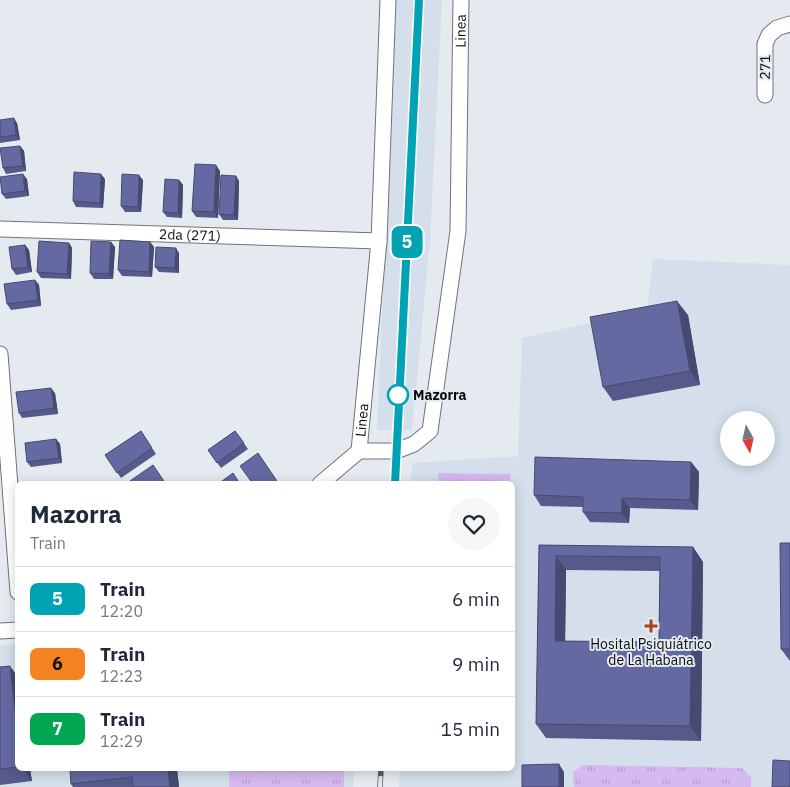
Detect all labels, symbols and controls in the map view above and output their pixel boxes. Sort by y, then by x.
street label: Linea [451,13,470,48]
street label: 271 [756,54,774,80]
street label: 2da (271) [159,225,221,245]
line badge: 5 [391,226,423,258]
text: 5 [402,230,412,253]
marker: Mazorra [387,384,409,406]
place label: Mazorra [413,386,467,404]
street label: Linea [351,402,373,438]
north arrow [720,411,775,466]
map controls [720,411,775,466]
text: Mazorra [30,498,122,530]
button: heart [448,498,500,550]
text: Train [30,533,66,553]
text: Train [100,577,145,601]
text: 5 [52,587,63,610]
text: 6 min [452,587,500,611]
text: 12:20 [100,601,143,621]
marker: Hosital Psiquiátrico de La Habana [644,619,658,633]
place label: Hosital Psiquiátrico de La Habana [590,635,712,669]
text: Train [100,642,145,666]
text: 6 [52,652,63,675]
text: 9 min [452,652,500,676]
text: 12:23 [100,666,143,686]
text: Train [100,707,145,731]
text: 7 [52,717,63,740]
text: 15 min [441,717,500,741]
text: 12:29 [100,731,143,751]

